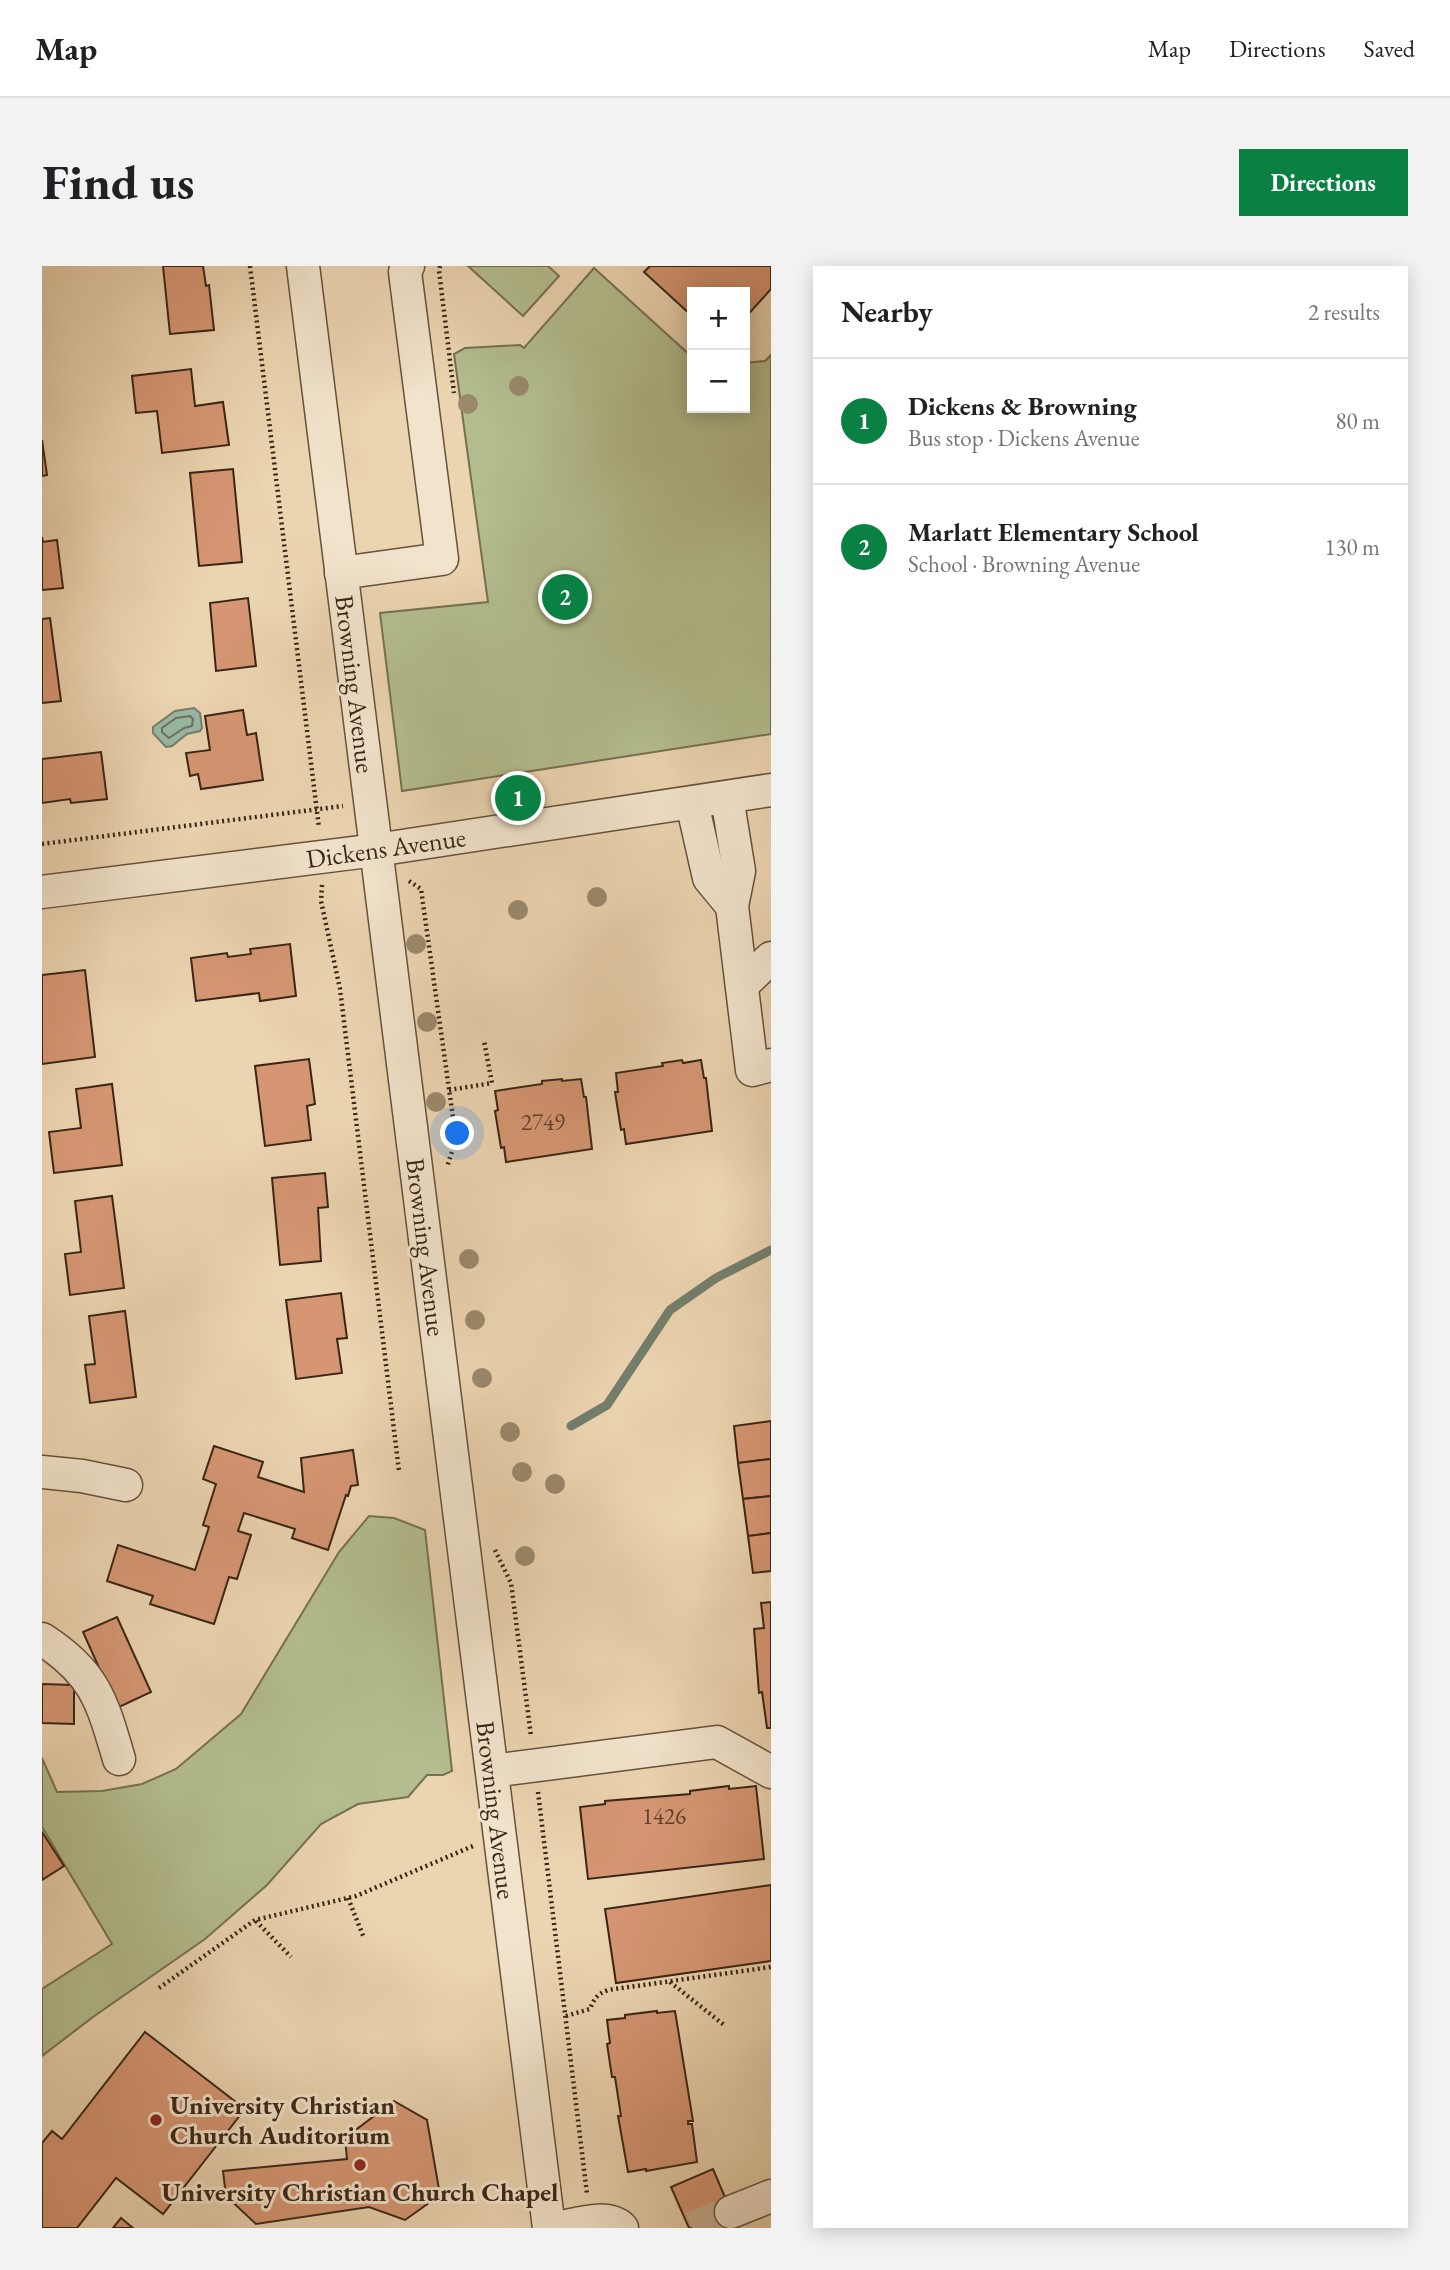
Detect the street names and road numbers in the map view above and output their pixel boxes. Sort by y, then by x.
street label: Browning Avenue [327,593,383,775]
street label: Dickens Avenue [304,820,468,876]
street label: Browning Avenue [398,1156,454,1338]
street label: Browning Avenue [468,1719,524,1901]

